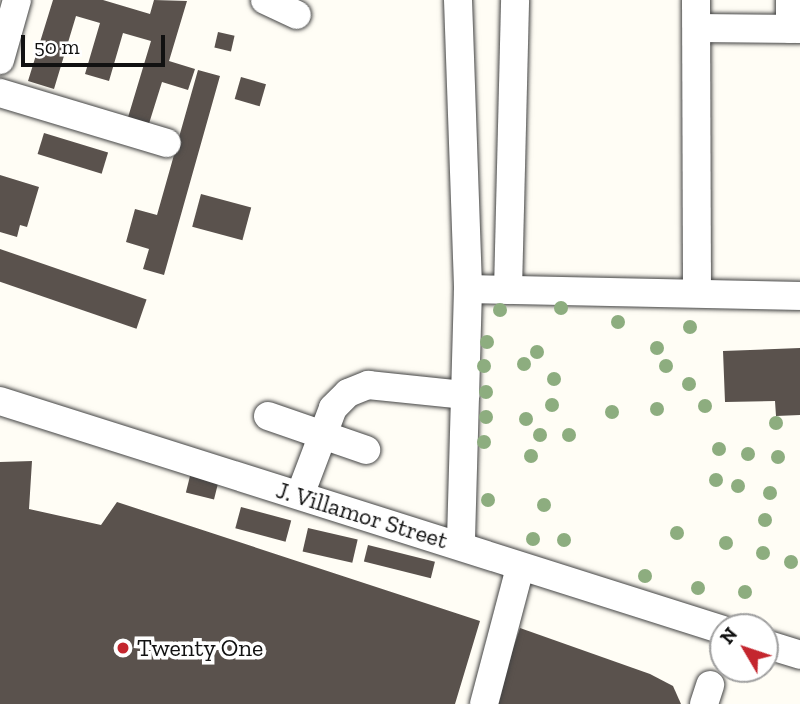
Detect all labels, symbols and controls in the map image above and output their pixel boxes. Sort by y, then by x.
scale bar [24,21,168,65]
text: 50 m [34,34,80,59]
street label: J. Villamor Street [272,475,452,555]
north arrow [709,613,779,683]
text: N [715,623,742,649]
place label: Twenty One [137,634,264,662]
marker: Twenty One [115,640,131,656]

